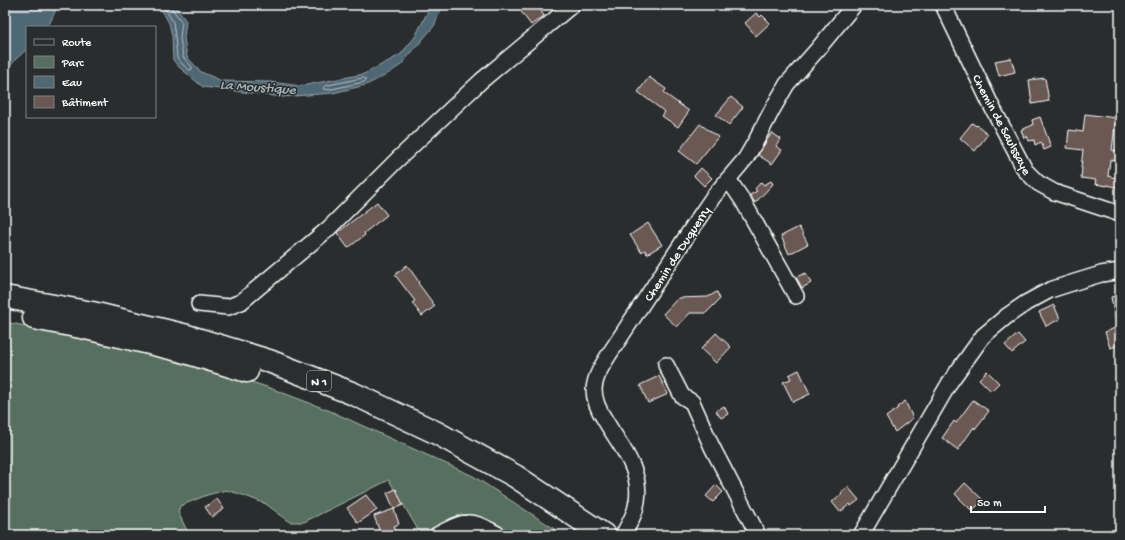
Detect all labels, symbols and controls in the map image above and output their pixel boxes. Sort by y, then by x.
legend [26,26,156,118]
text: Route [62,37,92,51]
text: Parc [61,57,85,71]
street label: Chemin de Saulssaye [968,72,1034,178]
text: Eau [62,77,82,91]
water label: La Moustique [219,77,297,100]
text: Bâtiment [61,97,109,111]
street label: Chemin de Duquerry [642,204,715,305]
road number: N 1 [307,371,331,391]
scale bar [971,488,1045,514]
text: 50 m [977,497,1002,511]

